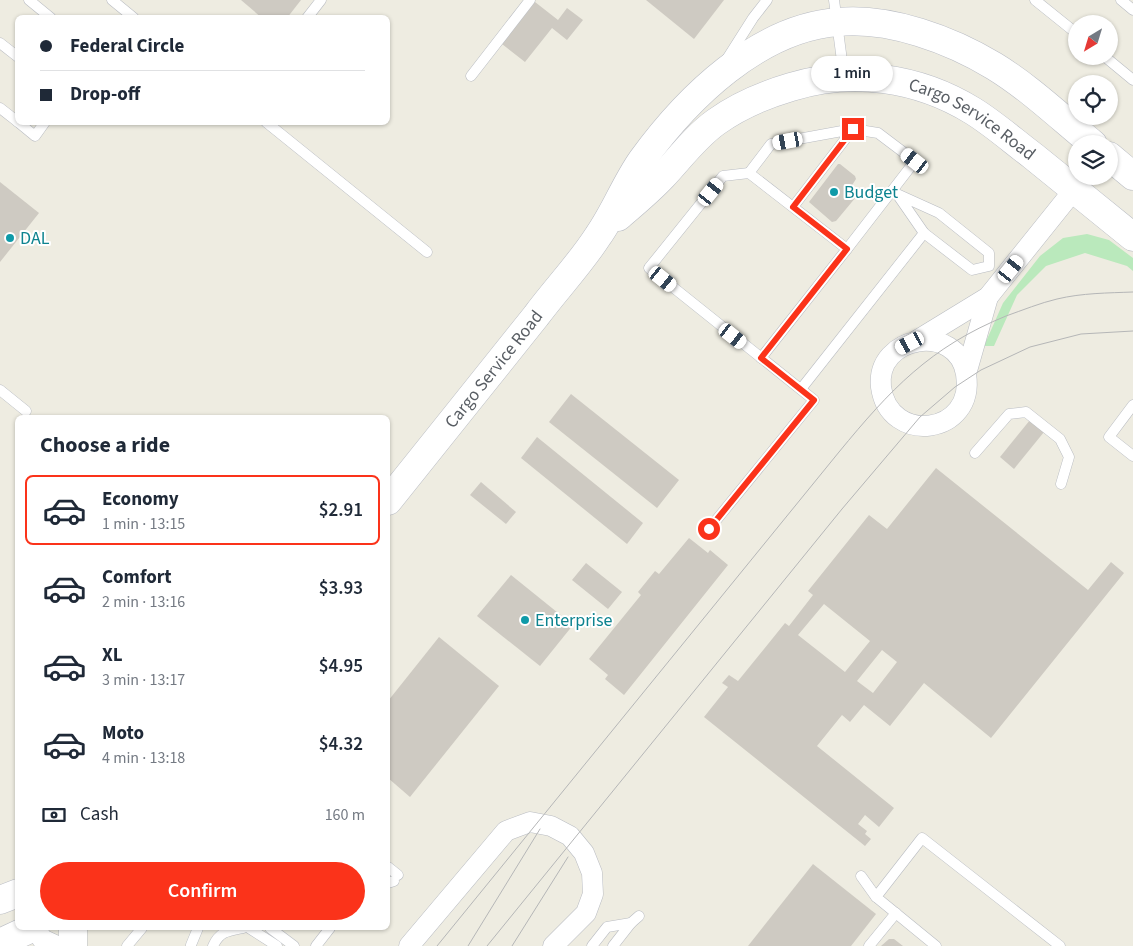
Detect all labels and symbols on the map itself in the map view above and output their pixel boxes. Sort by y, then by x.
north arrow [1068,15,1118,65]
callout: 1 min [812,56,894,92]
street label: Cargo Service Road [906,72,1041,167]
route end [842,118,864,140]
car [771,131,804,151]
car [898,146,931,176]
car [695,176,726,208]
place label: Budget [844,180,898,205]
marker: Budget [828,186,840,198]
place label: DAL [20,226,50,251]
marker: DAL [4,232,16,244]
car [995,253,1026,285]
car [646,264,679,294]
street label: Cargo Service Road [439,305,549,434]
car [716,321,749,351]
car [893,329,926,357]
route start [698,518,720,540]
place label: Enterprise [535,608,613,633]
marker: Enterprise [519,614,531,626]

